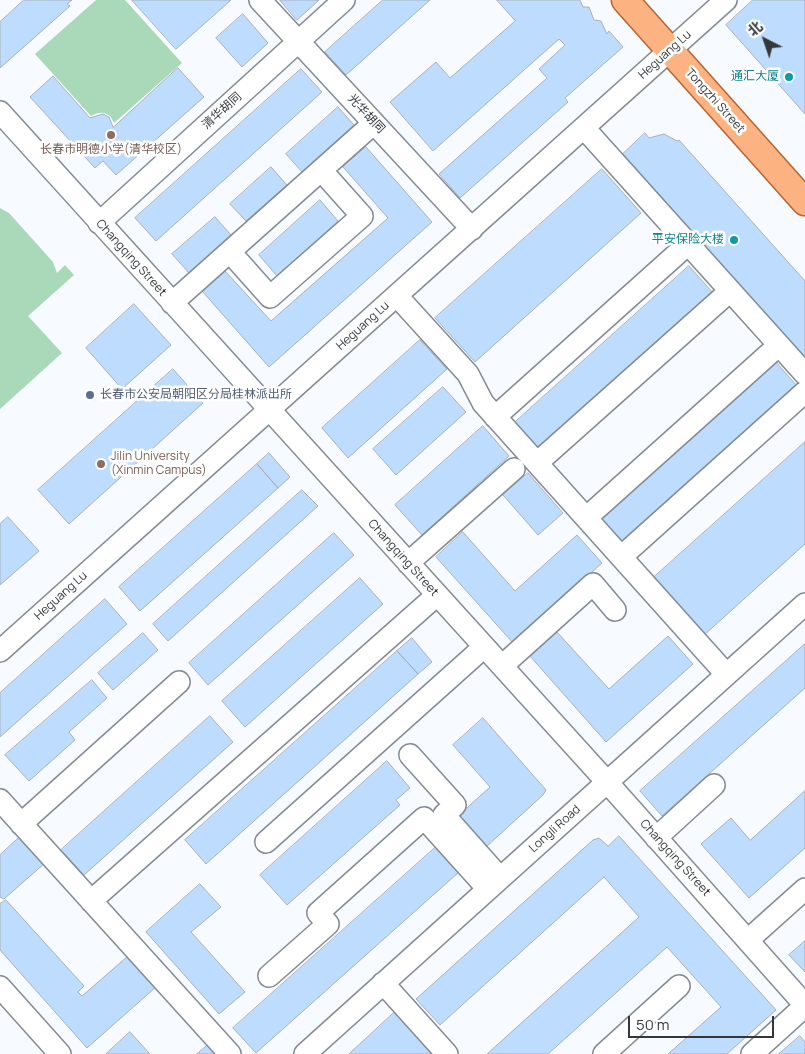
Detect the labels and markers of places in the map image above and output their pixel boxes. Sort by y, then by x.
place label: 通汇大厦 [731,70,779,84]
marker: 通汇大厦 [783,71,795,83]
marker: 长春市明德小学(清华校区) [105,129,117,141]
place label: 长春市明德小学(清华校区) [40,143,182,157]
place label: 平安保险大楼 [652,233,724,247]
marker: 平安保险大楼 [728,234,740,246]
place label: 长春市公安局朝阳区分局桂林派出所 [100,388,292,402]
marker: 长春市公安局朝阳区分局桂林派出所 [84,389,96,401]
place label: Jilin University (Xinmin Campus) [111,450,207,478]
marker: Jilin University (Xinmin Campus) [95,458,107,470]

